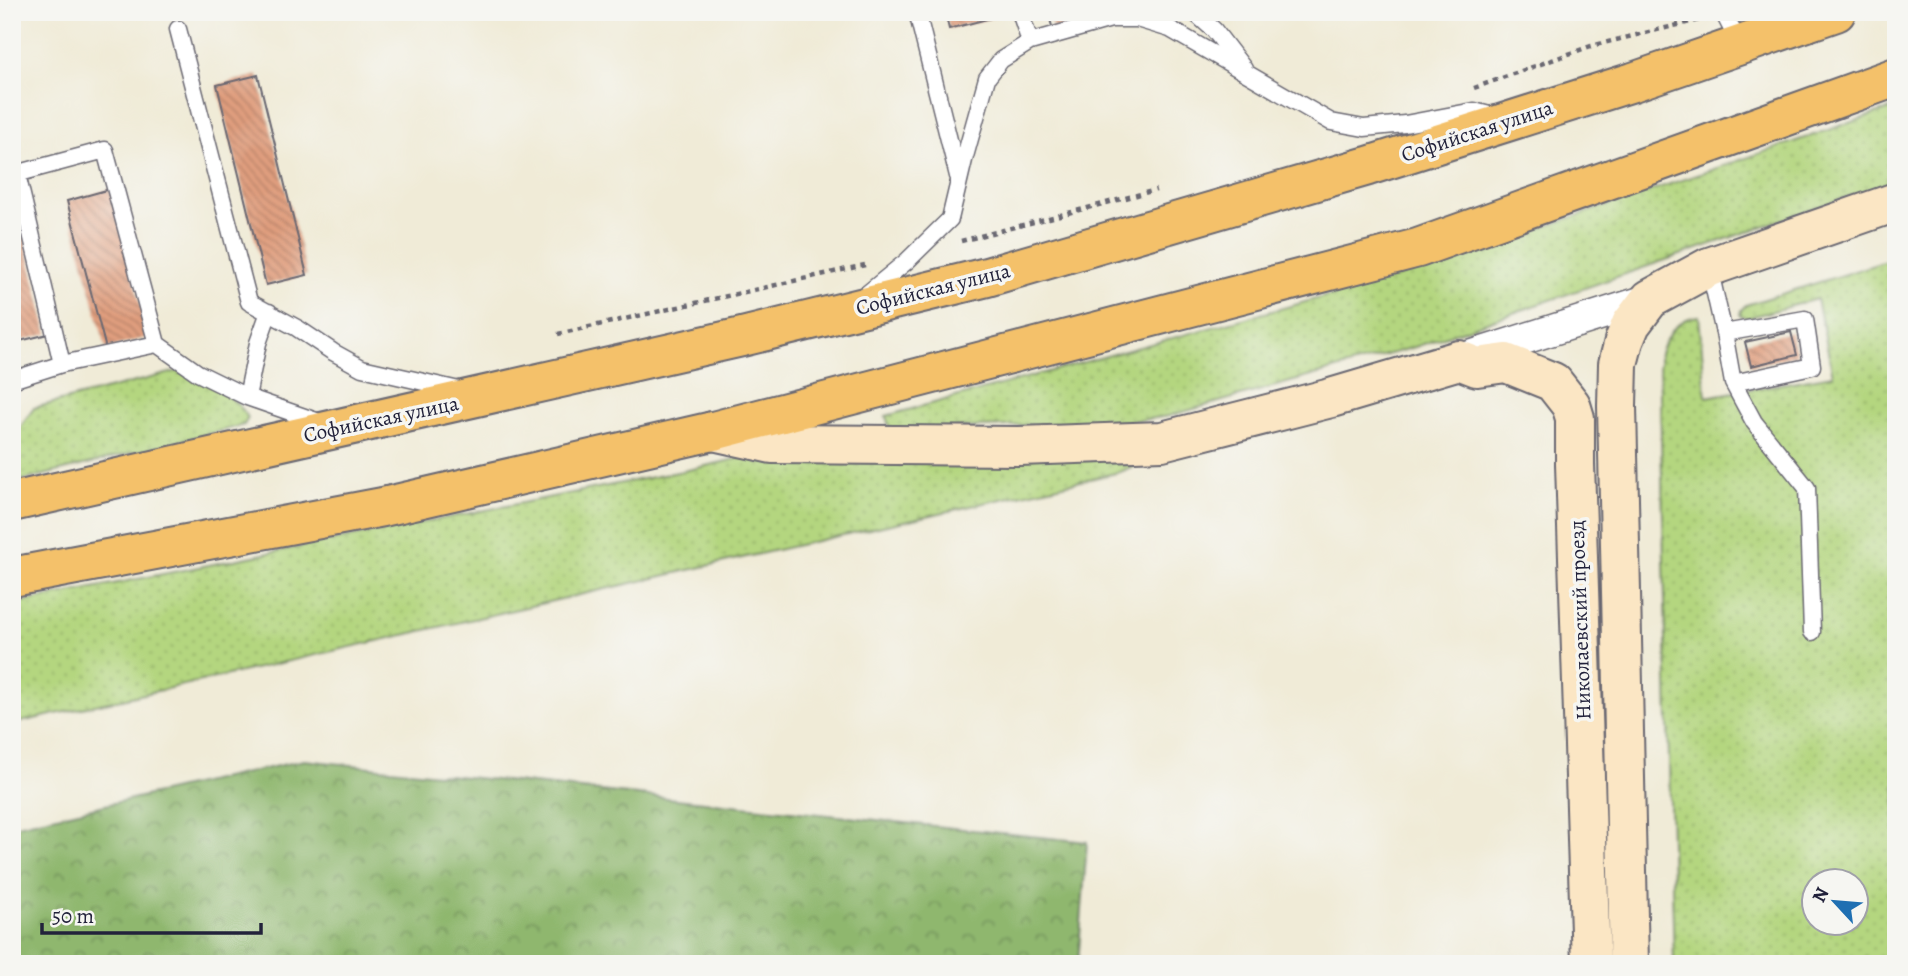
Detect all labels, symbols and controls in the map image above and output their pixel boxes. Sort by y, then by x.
street label: Софийская улица [1398,93,1557,169]
street label: Софийская улица [853,256,1013,322]
street label: Софийская улица [301,389,461,449]
street label: Николаевский проезд [1563,520,1597,720]
north arrow [1800,867,1870,937]
text: N [1806,883,1835,907]
scale bar [42,892,261,936]
text: 50 m [52,902,94,930]

